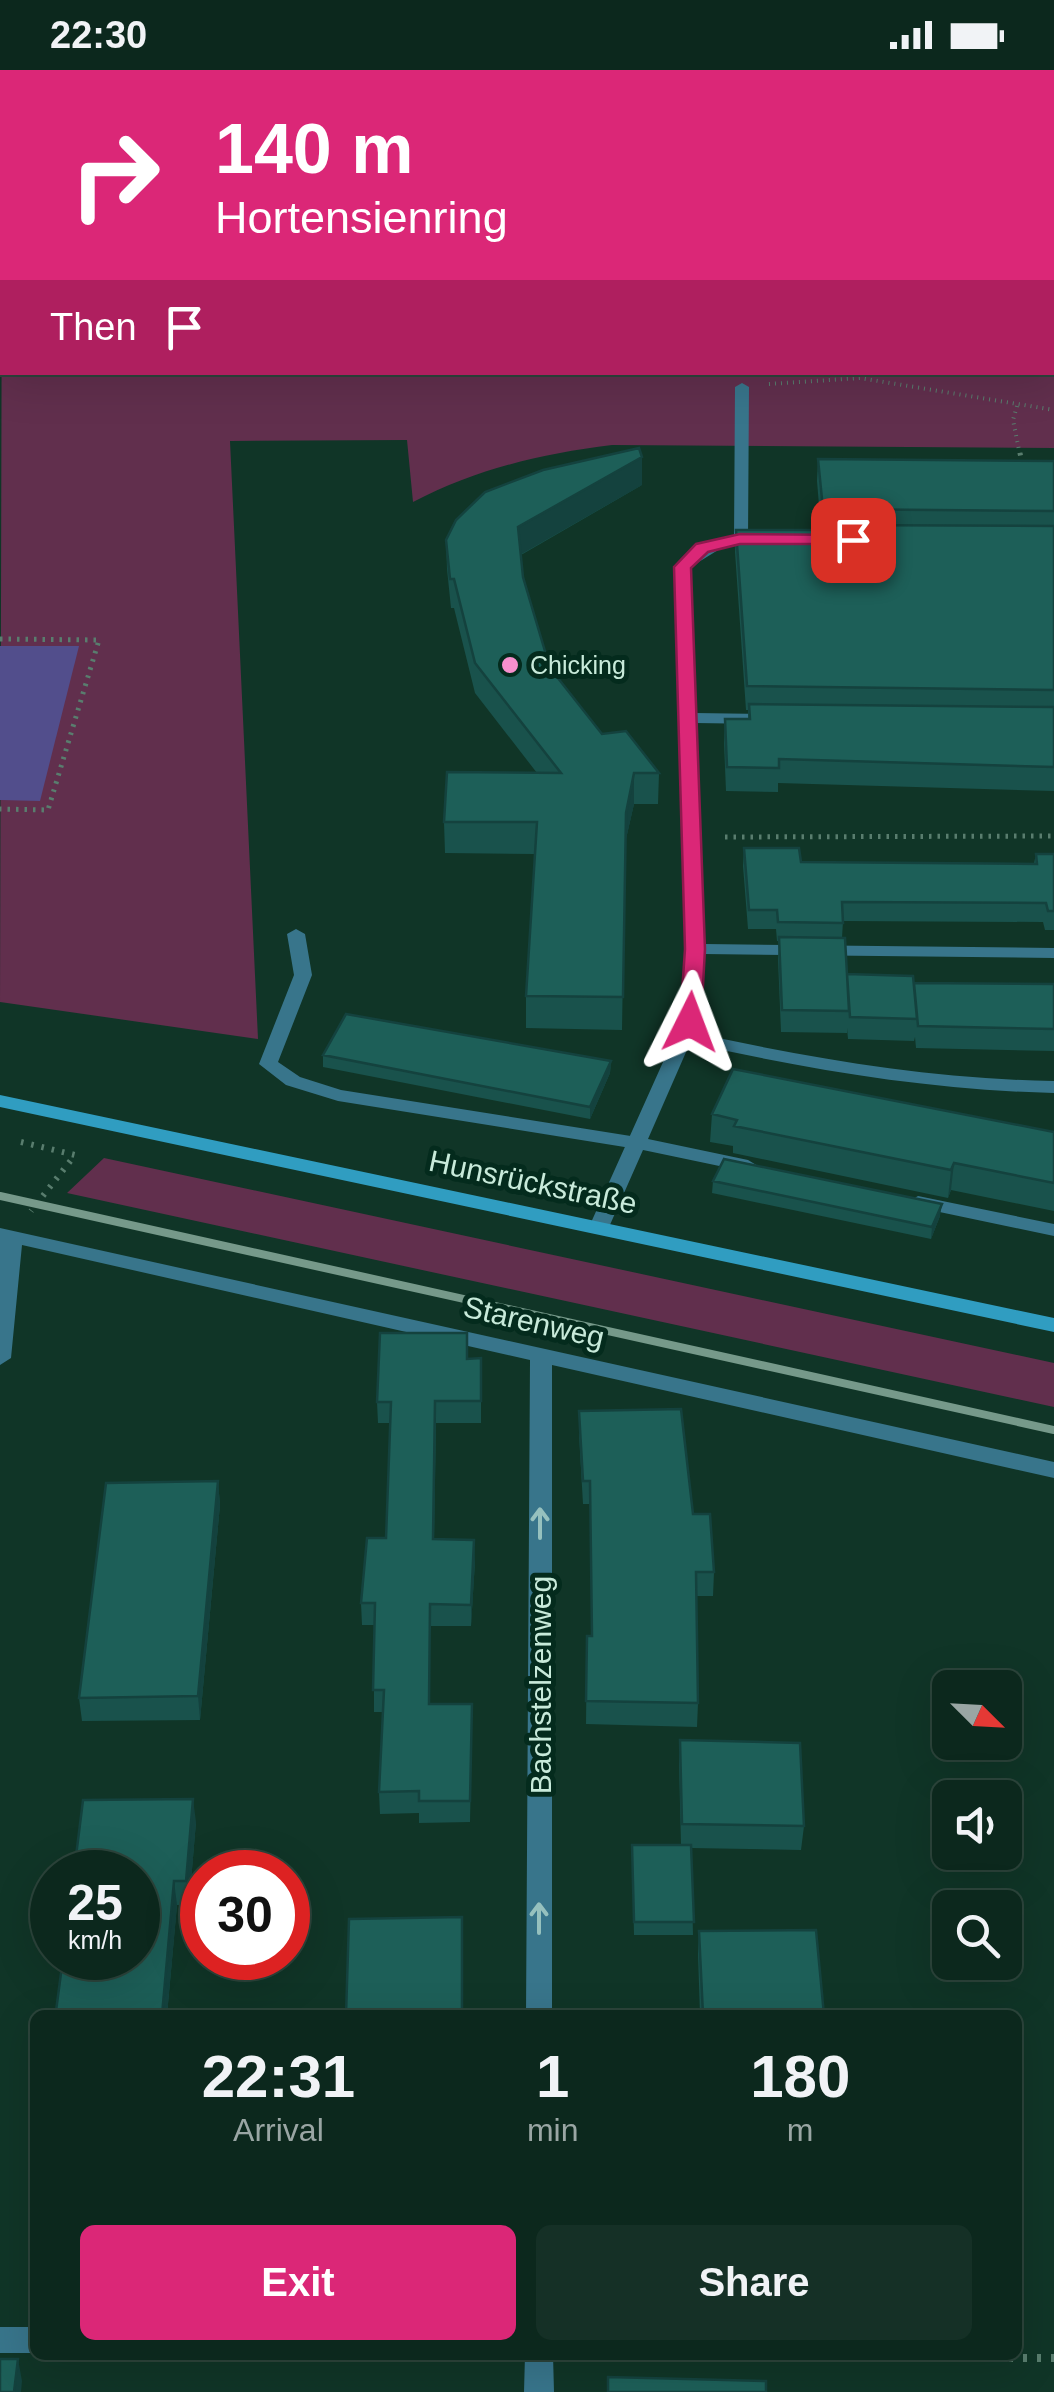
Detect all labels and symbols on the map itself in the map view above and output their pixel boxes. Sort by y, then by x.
pin [811,498,896,583]
place label: Chicking [530,651,626,679]
marker: Chicking [499,654,521,676]
position arrow [638,970,742,1074]
street label: Hunsrückstraße [426,1144,640,1220]
street label: Starenweg [460,1290,608,1354]
one-way arrow [530,1507,550,1540]
street label: Bachstelzenweg [524,1576,557,1794]
north arrow [932,1670,1022,1760]
speed limit sign: 30 [180,1850,310,1980]
one-way arrow [530,1902,548,1934]

